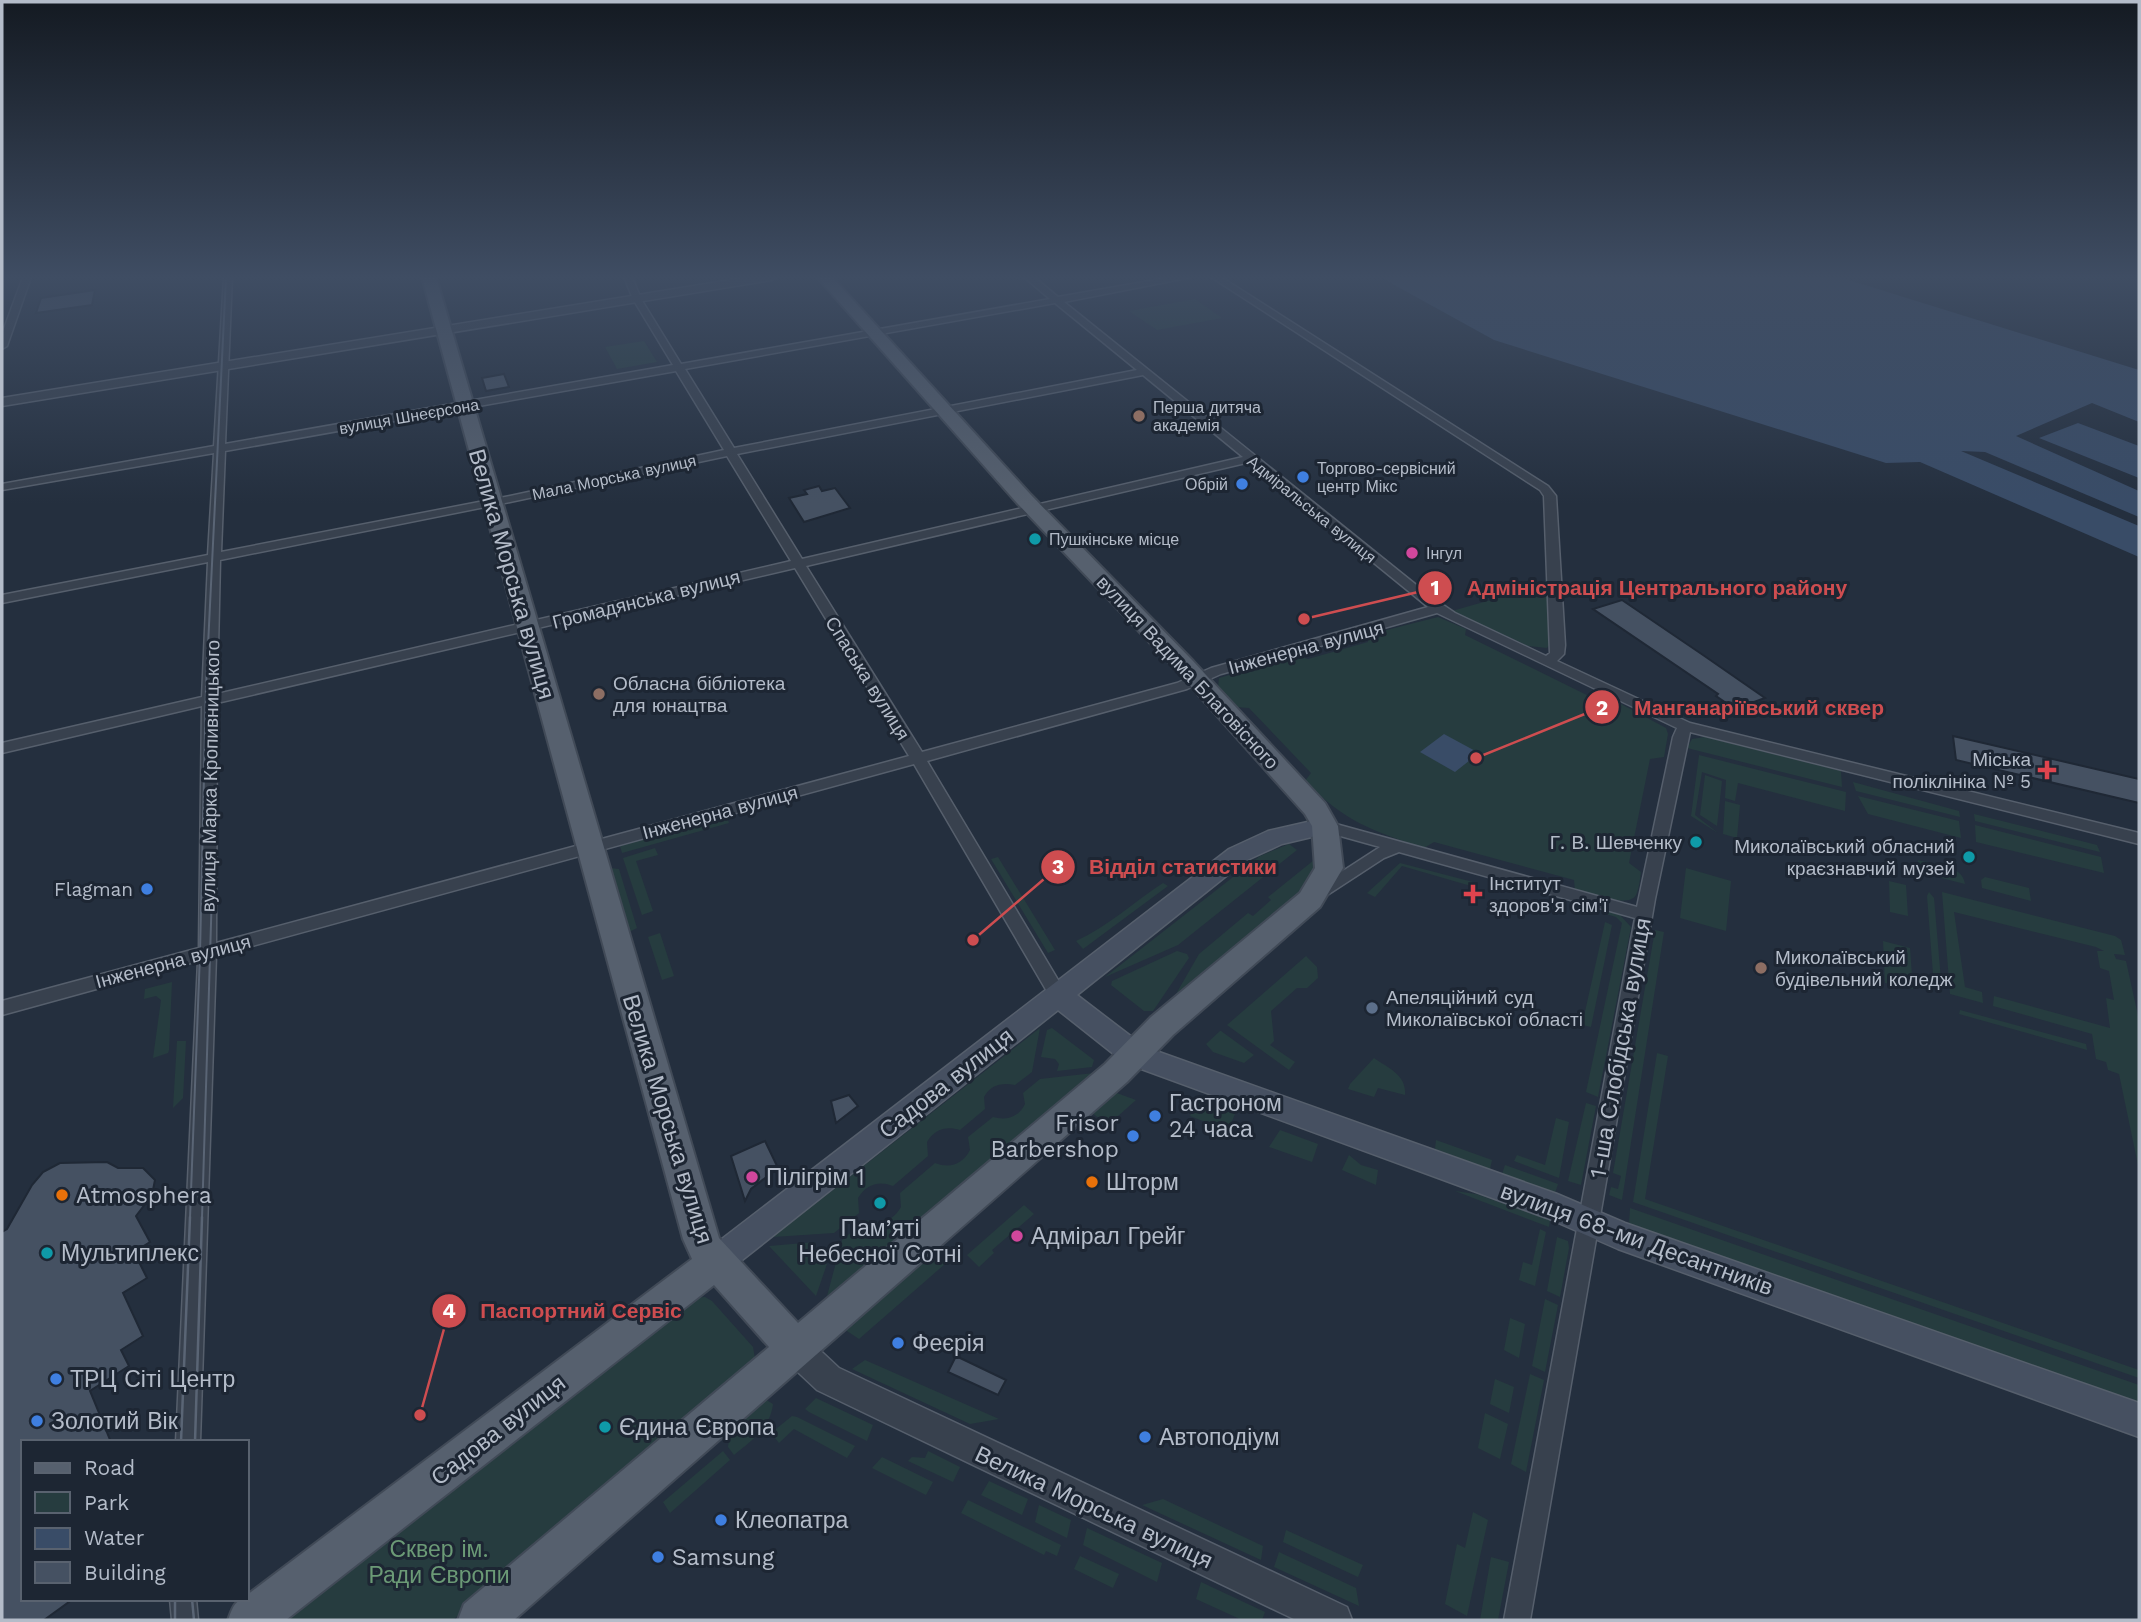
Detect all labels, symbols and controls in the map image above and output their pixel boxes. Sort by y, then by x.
street label: вулиця Шнеєрсона [338,395,481,438]
place label: Перша дитяча академія [1153,398,1261,435]
marker: Перша дитяча академія [1131,408,1147,424]
street label: Велика Морська вулиця [463,446,560,702]
street label: Мала Морська вулиця [530,451,698,504]
street label: Адміральська вулиця [1244,452,1380,567]
place label: Торгово-сервісний центр Мікс [1317,459,1456,496]
marker: Торгово-сервісний центр Мікс [1295,469,1311,485]
place label: Обрій [1185,475,1228,494]
marker: Обрій [1234,476,1250,492]
place label: Пушкінське місце [1049,530,1179,549]
marker: Пушкінське місце [1027,531,1043,547]
place label: Інгул [1426,544,1462,563]
marker: Інгул [1404,545,1420,561]
street label: Громадянська вулиця [550,565,742,634]
callout: Адміністрація Центрального району [1418,567,1861,609]
street label: вулиця Вадима Благовісного [1092,571,1283,774]
text: 1 [1430,575,1440,600]
text: Адміністрація Центрального району [1467,575,1847,600]
street label: Спаська вулиця [820,612,915,744]
street label: Інженерна вулиця [1226,616,1386,679]
street label: вулиця Марка Кропивницького [197,640,224,912]
place label: Обласна бібліотека для юнацтва [613,672,786,717]
marker: Обласна бібліотека для юнацтва [591,686,607,702]
callout: Манганаріївський сквер [1585,686,1898,728]
text: 2 [1596,695,1608,720]
text: Манганаріївський сквер [1634,695,1884,720]
place label: Міська поліклініка № 5 [1893,748,2031,793]
marker: Міська поліклініка № 5 [2037,760,2057,780]
street label: Інженерна вулиця [640,781,800,844]
place label: Г. В. Шевченку [1550,831,1682,854]
marker: Г. В. Шевченку [1688,834,1704,850]
place label: Миколаївський обласний краєзнавчий музей [1734,835,1955,880]
callout: Відділ статистики [1040,846,1291,888]
marker: Миколаївський обласний краєзнавчий музей [1961,849,1977,865]
text: 3 [1052,854,1064,879]
text: Відділ статистики [1089,854,1277,879]
place label: Інститут здоров'я сім'ї [1489,872,1609,917]
place label: Flagman [54,878,133,901]
marker: Flagman [139,881,155,897]
marker: Інститут здоров'я сім'ї [1463,884,1483,904]
street label: 1-ша Слобідська вулиця [1584,916,1657,1180]
street label: Інженерна вулиця [93,930,253,993]
place label: Миколаївський будівельний коледж [1775,946,1953,991]
marker: Миколаївський будівельний коледж [1753,960,1769,976]
place label: Апеляційний суд Миколаївської області [1386,986,1583,1031]
street label: Велика Морська вулиця [617,991,718,1247]
marker: Апеляційний суд Миколаївської області [1364,1000,1380,1016]
street label: Садова вулиця [874,1023,1019,1144]
place label: Гастроном 24 часа [1169,1090,1282,1143]
marker: Гастроном 24 часа [1147,1108,1163,1124]
place label: Frisor Barbershop [990,1110,1119,1163]
marker: Frisor Barbershop [1125,1128,1141,1144]
place label: Пілігрім 1 [766,1164,865,1191]
marker: Пілігрім 1 [744,1169,760,1185]
place label: Шторм [1106,1169,1179,1196]
marker: Шторм [1084,1174,1100,1190]
street label: вулиця 68-ми Десантників [1497,1178,1777,1301]
place label: Atmosphera [76,1182,212,1209]
marker: Atmosphera [54,1187,70,1203]
marker: Пам’яті Небесної Сотні [872,1195,888,1211]
place label: Пам’яті Небесної Сотні [798,1215,962,1268]
place label: Адмірал Грейг [1031,1223,1186,1250]
marker: Адмірал Грейг [1009,1228,1025,1244]
place label: Мультиплекс [61,1240,199,1267]
marker: Мультиплекс [39,1245,55,1261]
callout: Паспортний Сервіс [431,1290,696,1332]
text: 4 [442,1298,456,1323]
text: Паспортний Сервіс [480,1298,682,1323]
place label: Феєрія [912,1330,984,1357]
marker: Феєрія [890,1335,906,1351]
place label: ТРЦ Сіті Центр [70,1366,235,1393]
street label: Садова вулиця [426,1370,571,1491]
marker: ТРЦ Сіті Центр [48,1371,64,1387]
place label: Золотий Вік [51,1408,179,1435]
marker: Золотий Вік [29,1413,45,1429]
place label: Єдина Європа [619,1414,775,1441]
marker: Єдина Європа [597,1419,613,1435]
place label: Автоподіум [1159,1424,1279,1451]
marker: Автоподіум [1137,1429,1153,1445]
legend [21,1440,248,1601]
street label: Велика Морська вулиця [971,1440,1217,1574]
text: Road [84,1455,135,1480]
text: Park [84,1490,129,1515]
place label: Клеопатра [735,1507,848,1534]
marker: Клеопатра [713,1512,729,1528]
text: Water [84,1525,145,1550]
park label: Сквер ім. Ради Європи [368,1536,510,1589]
place label: Samsung [672,1544,775,1571]
marker: Samsung [650,1549,666,1565]
text: Building [84,1560,166,1585]

